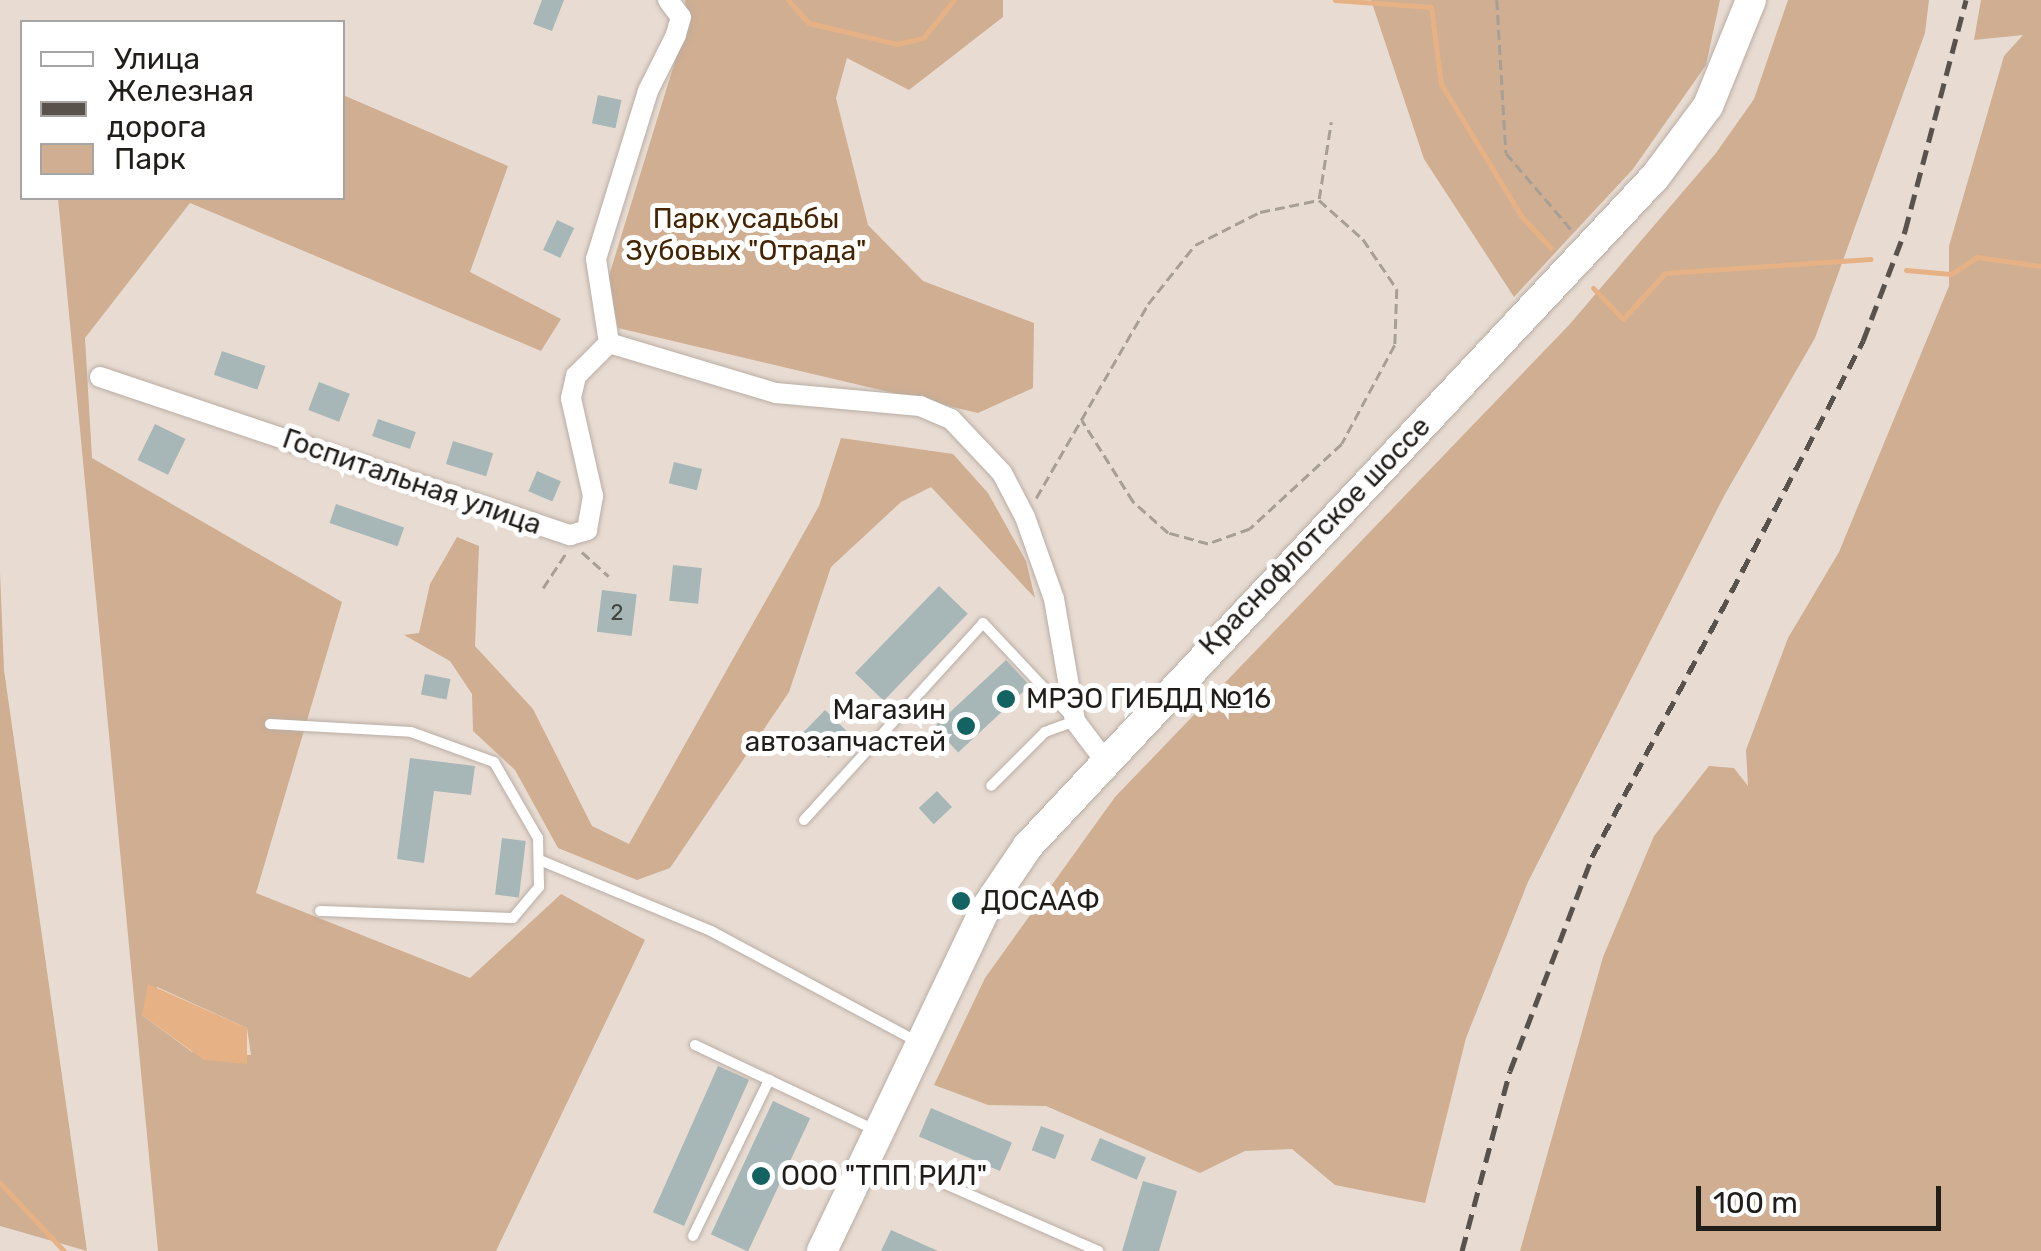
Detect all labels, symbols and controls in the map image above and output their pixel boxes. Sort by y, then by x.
legend [20,20,345,200]
text: Улица [114,41,200,77]
text: Железная дорога [107,73,254,145]
text: Парк [114,141,186,177]
park label: Парк усадьбы Зубовых "Отрада" [625,202,867,268]
street label: Краснофлотское шоссе [1192,410,1438,662]
street label: Госпитальная улица [278,422,546,542]
house number: 2 [611,600,623,626]
place label: МРЭО ГИБДД №16 [1026,682,1271,716]
marker: МРЭО ГИБДД №16 [995,688,1017,710]
place label: Магазин автозапчастей [745,693,946,759]
marker: Магазин автозапчастей [955,715,977,737]
place label: ДОСААФ [981,884,1100,918]
marker: ДОСААФ [950,890,972,912]
place label: ООО "ТПП РИЛ" [781,1159,987,1193]
marker: ООО "ТПП РИЛ" [750,1165,772,1187]
scale bar [1701,1166,1946,1228]
text: 100 m [1713,1185,1798,1221]

